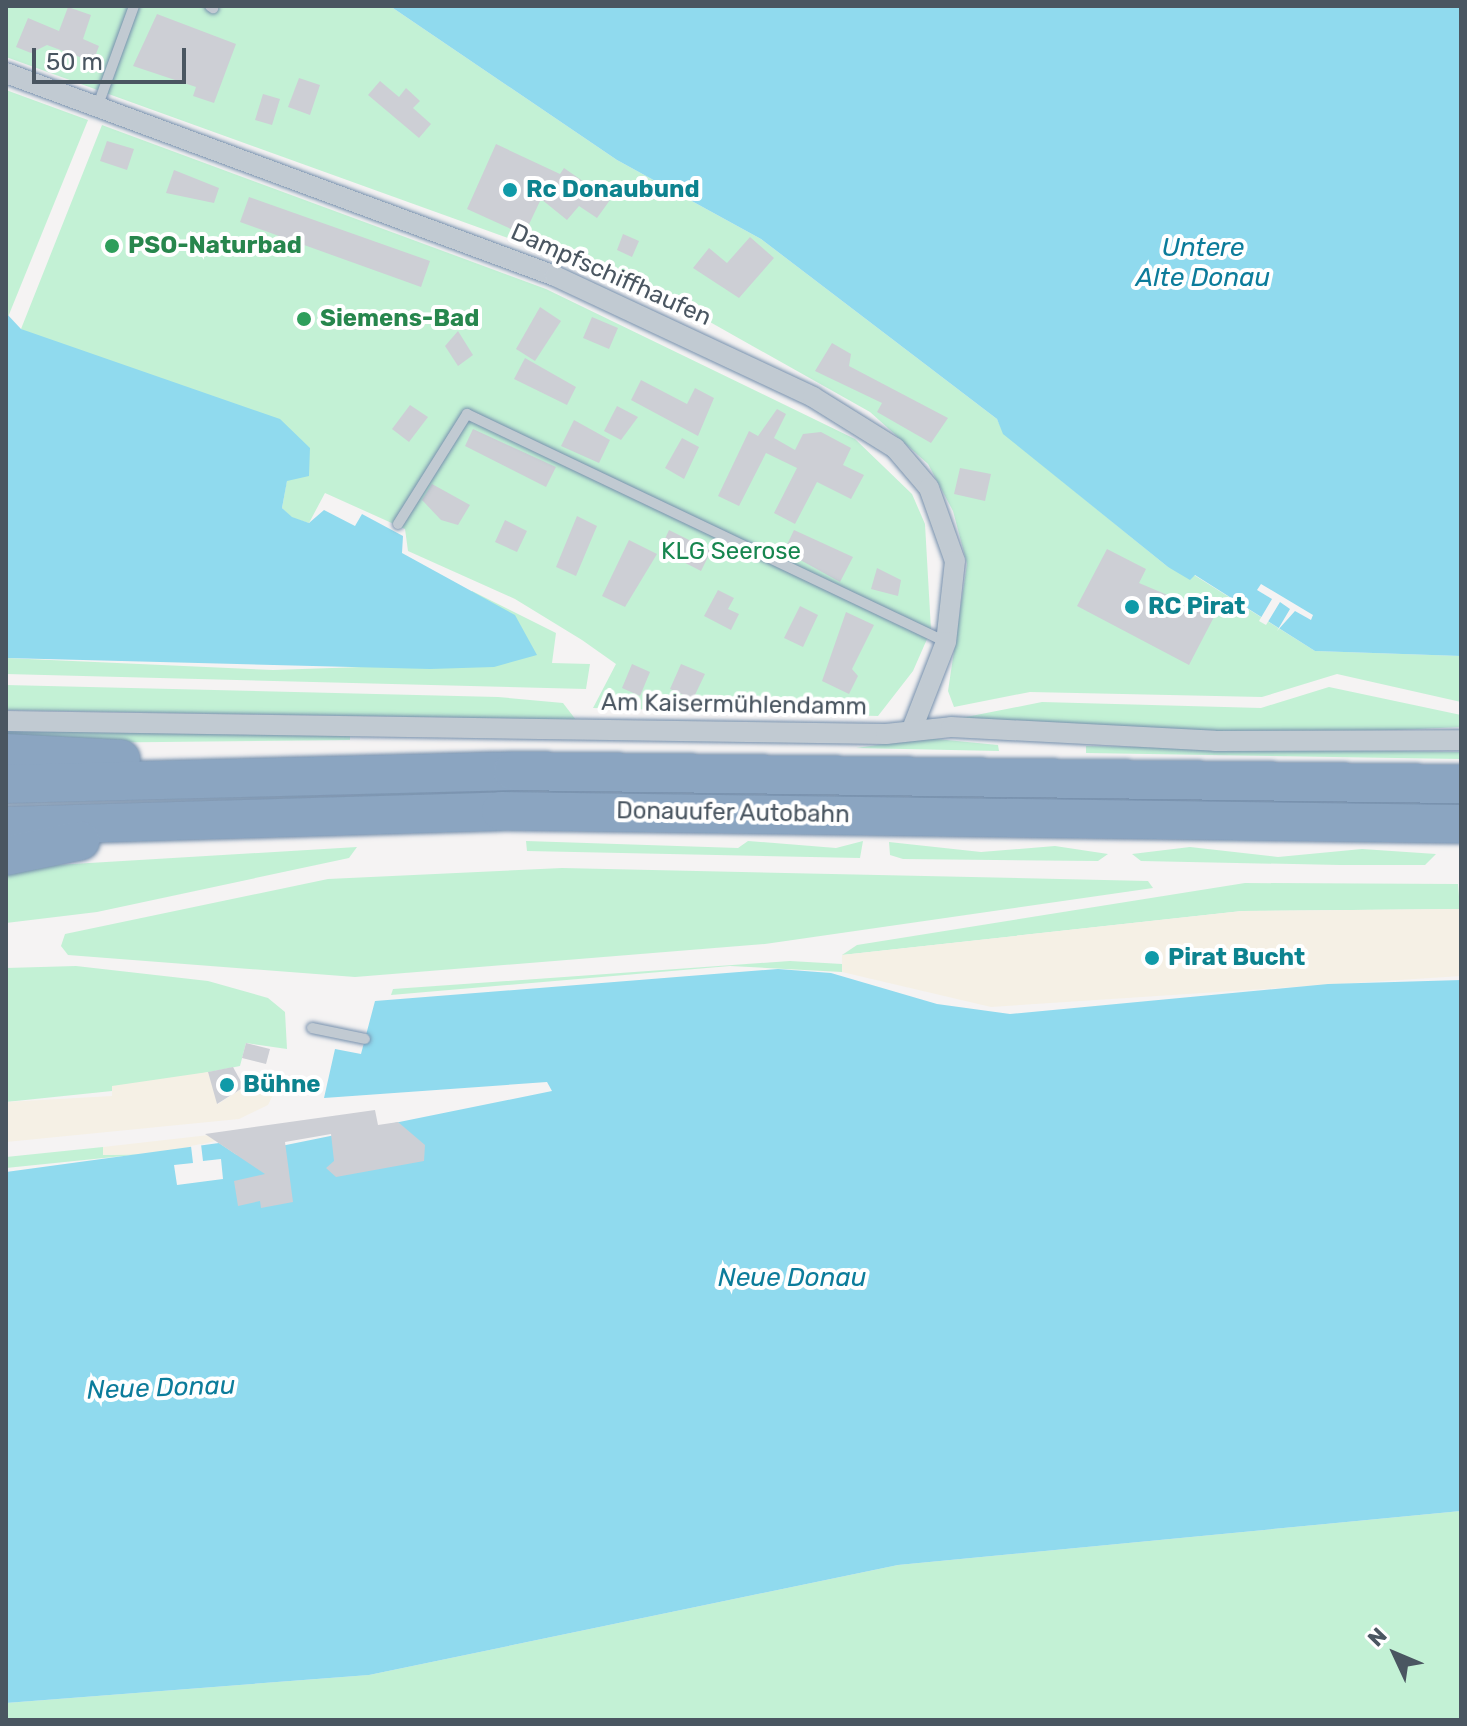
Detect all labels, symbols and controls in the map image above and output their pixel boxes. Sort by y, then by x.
scale bar [36,32,190,82]
text: 50 m [46,48,103,76]
place label: Rc Donaubund [526,176,700,204]
marker: Rc Donaubund [501,181,519,199]
street label: Dampfschiffhaufen [506,218,716,332]
place label: PSO-Naturbad [128,232,302,260]
water label: Untere Alte Donau [1136,232,1270,294]
marker: PSO-Naturbad [103,237,121,255]
place label: Siemens-Bad [320,305,479,333]
marker: Siemens-Bad [295,310,313,328]
park label: KLG Seerose [661,538,801,566]
place label: RC Pirat [1148,593,1246,621]
marker: RC Pirat [1123,598,1141,616]
street label: Am Kaisermühlendamm [601,688,867,722]
street label: Donauufer Autobahn [615,797,851,829]
place label: Pirat Bucht [1168,944,1305,972]
marker: Pirat Bucht [1143,949,1161,967]
place label: Bühne [243,1071,321,1099]
marker: Bühne [218,1076,236,1094]
water label: Neue Donau [718,1262,866,1294]
water label: Neue Donau [86,1370,236,1406]
north arrow [1355,1614,1435,1694]
text: N [1362,1622,1393,1652]

